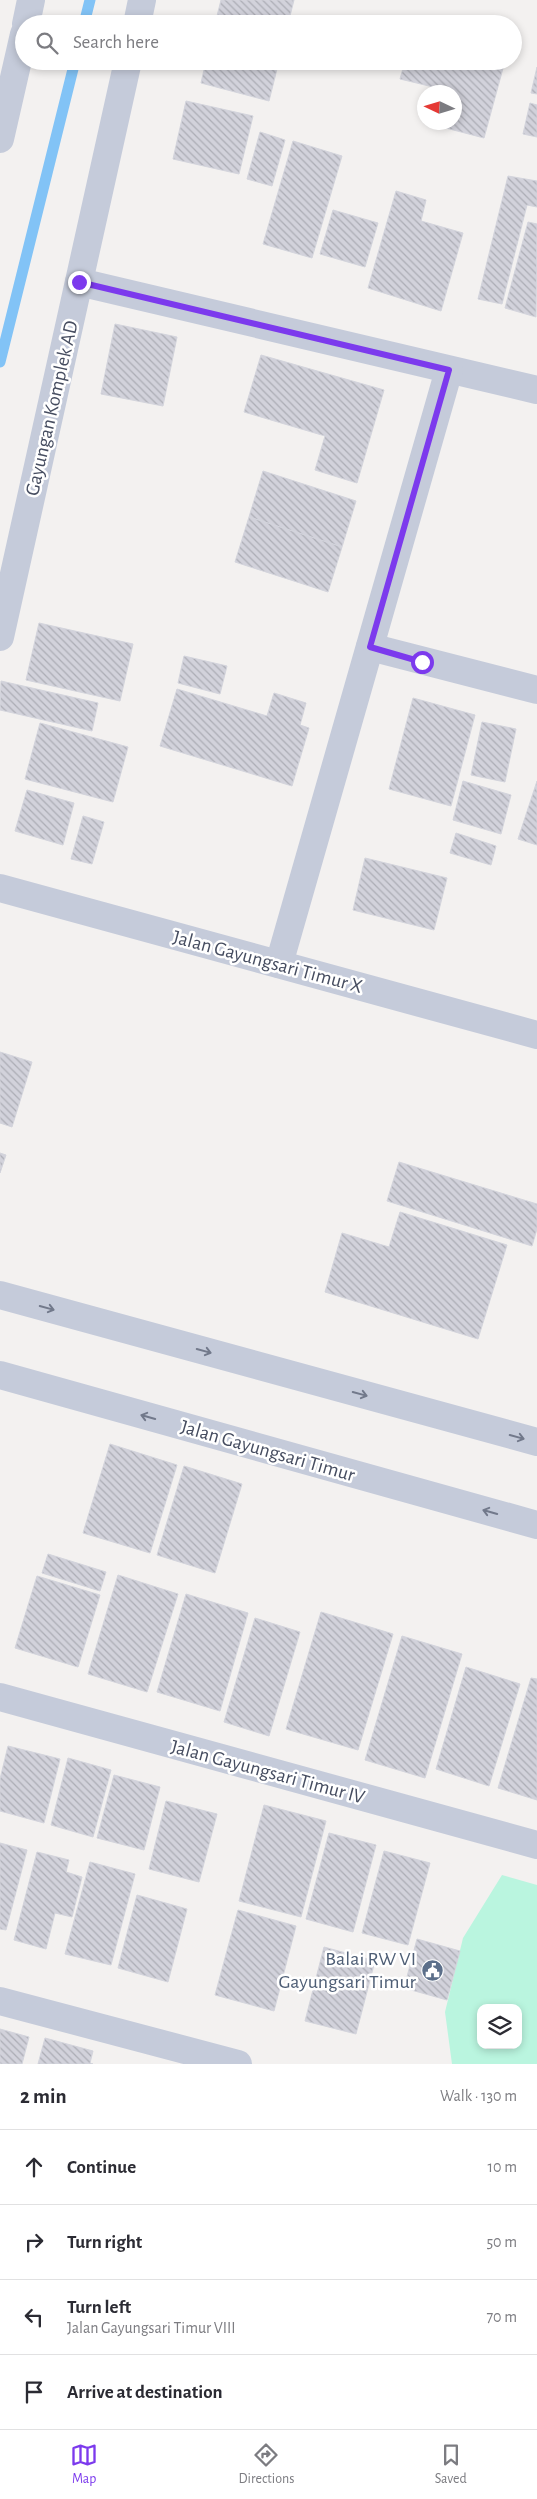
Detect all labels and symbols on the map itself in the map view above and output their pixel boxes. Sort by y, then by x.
north arrow [417,85,462,130]
route end [68,271,91,294]
street label: Gayungan Komplek AD [22,319,82,498]
route start [411,651,434,674]
street label: Jalan Gayungsari Timur X [171,927,365,997]
one-way arrow [39,1304,55,1313]
one-way arrow [195,1347,211,1356]
one-way arrow [352,1390,368,1399]
one-way arrow [141,1411,157,1421]
street label: Jalan Gayungsari Timur [178,1417,358,1486]
one-way arrow [509,1432,525,1442]
one-way arrow [482,1507,498,1517]
street label: Jalan Gayungsari Timur IV [169,1736,367,1808]
place label: Balai RW VI Gayungsari Timur [278,1949,417,1992]
public building icon: Balai RW VI Gayungsari Timur [420,1958,444,1982]

